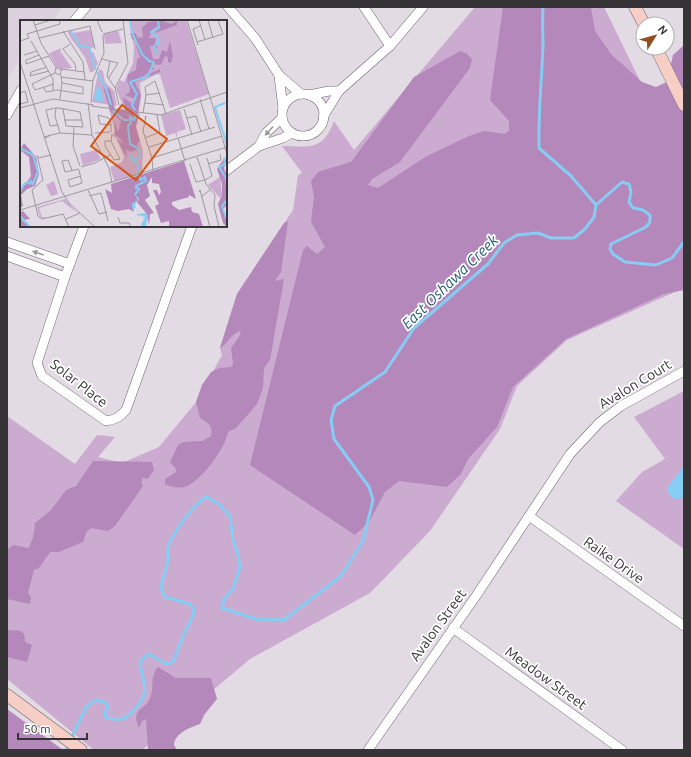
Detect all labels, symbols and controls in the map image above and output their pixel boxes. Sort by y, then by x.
north arrow [635,16,675,56]
inset map [20,20,227,227]
text: N [656,23,670,37]
one-way arrow [264,126,274,136]
water label: East Oshawa Creek [398,231,501,332]
one-way arrow [32,249,44,255]
street label: Solar Place [47,356,111,410]
street label: Avalon Court [596,356,674,412]
street label: Raike Drive [581,533,647,587]
street label: Avalon Street [407,585,470,664]
street label: Meadow Street [502,643,590,713]
scale bar [18,715,87,741]
text: 50 m [24,722,51,735]

